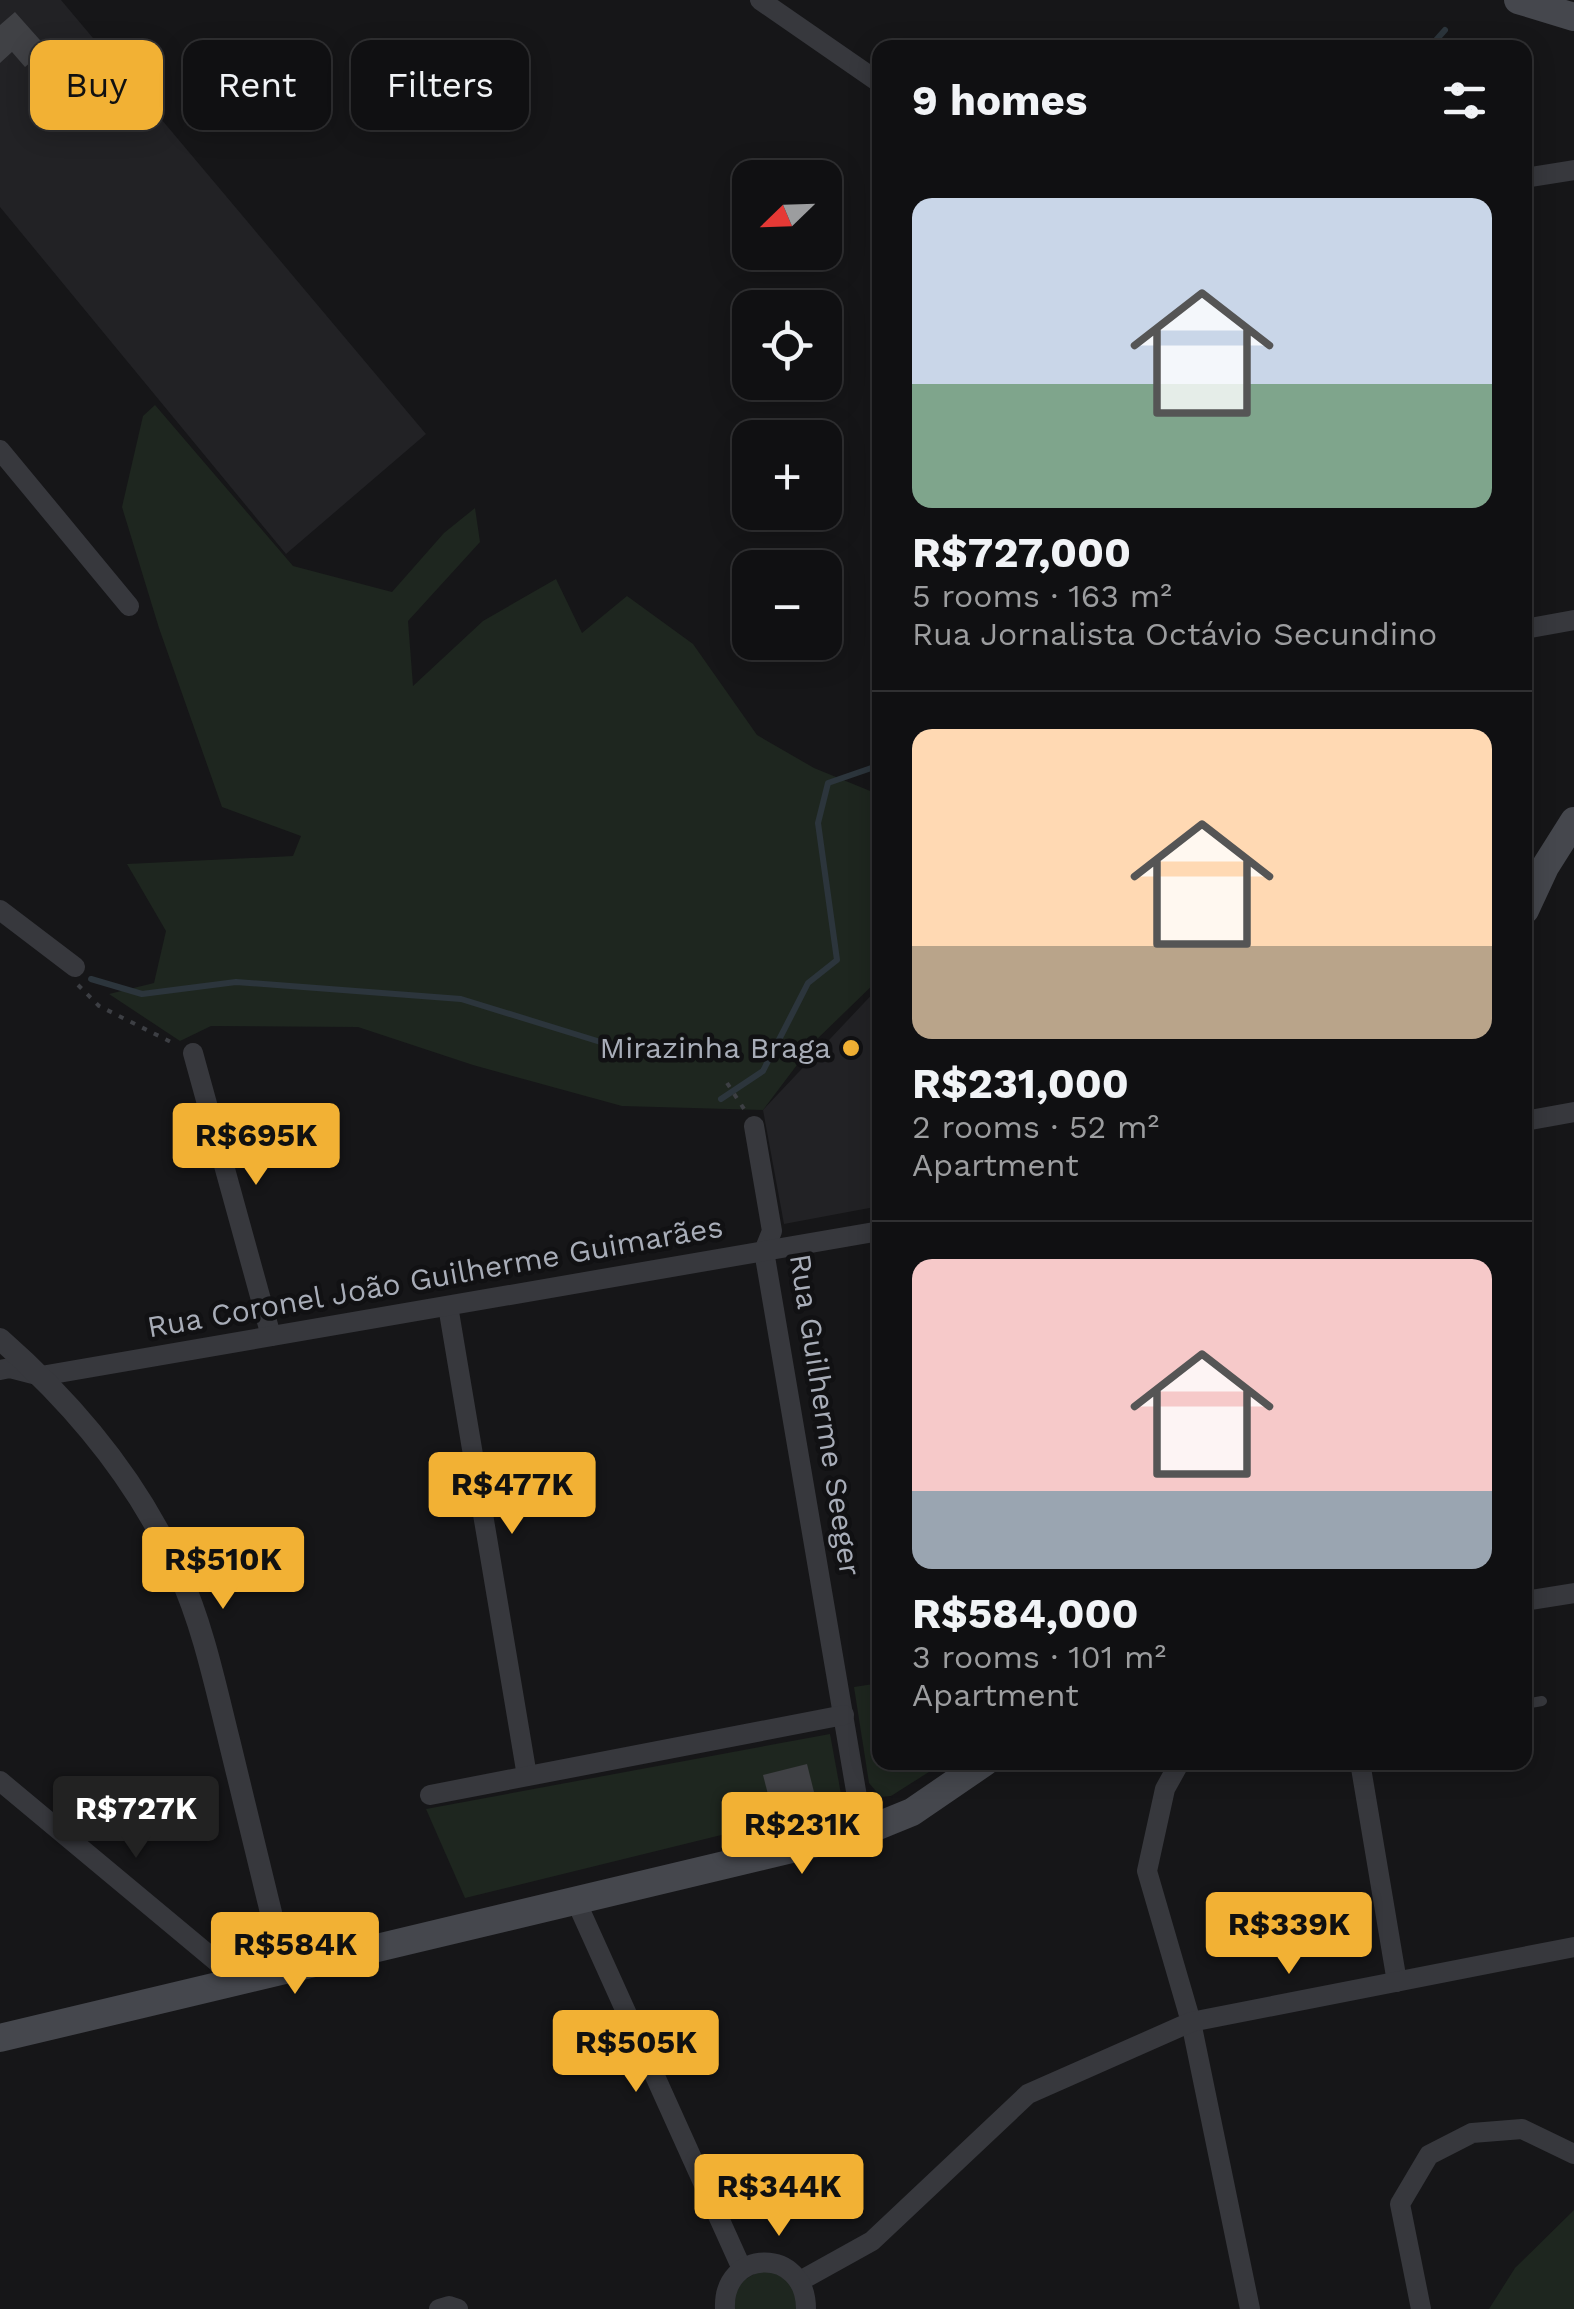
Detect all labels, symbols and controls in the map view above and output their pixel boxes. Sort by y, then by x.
chip: Buy [30,40,163,130]
chip: Rent [183,40,331,130]
chip: Filters [351,40,529,130]
icon: filters [1437,73,1492,128]
text: 9 homes [912,76,1087,125]
north arrow [732,160,842,270]
map controls [732,160,842,660]
icon: home [1112,263,1292,443]
button: locate [732,290,842,400]
button: + [732,420,842,530]
text: R$727,000 [912,528,1131,577]
button: − [732,550,842,660]
text: 5 rooms · 163 m² [912,577,1172,615]
text: Rua Jornalista Octávio Secundino [912,615,1437,653]
icon: home [1112,794,1292,974]
place label: Mirazinha Braga [600,1030,831,1065]
marker: Mirazinha Braga [840,1037,862,1059]
text: R$231,000 [912,1059,1129,1108]
pin: R$695K [175,1103,337,1188]
text: 2 rooms · 52 m² [912,1108,1159,1146]
text: R$695K [195,1116,317,1154]
text: Apartment [912,1146,1079,1184]
street label: Rua Coronel João Guilherme Guimarães [144,1209,725,1344]
street label: Rua Guilherme Seeger [783,1251,868,1578]
icon: home [1112,1324,1292,1504]
pin: R$477K [431,1452,593,1537]
text: R$477K [451,1465,573,1503]
pin: R$510K [142,1527,304,1612]
text: R$510K [164,1540,282,1578]
text: R$584,000 [912,1589,1139,1638]
text: 3 rooms · 101 m² [912,1638,1166,1676]
text: Apartment [912,1676,1079,1714]
pin: R$727K [55,1776,217,1861]
text: R$727K [75,1789,197,1827]
pin: R$231K [721,1792,883,1877]
text: R$231K [744,1805,860,1843]
pin: R$339K [1208,1892,1370,1977]
text: R$339K [1228,1905,1350,1943]
pin: R$584K [214,1912,376,1997]
text: R$584K [233,1925,357,1963]
pin: R$505K [555,2010,717,2095]
text: R$505K [575,2023,697,2061]
pin: R$344K [698,2154,860,2239]
text: R$344K [716,2167,842,2205]

